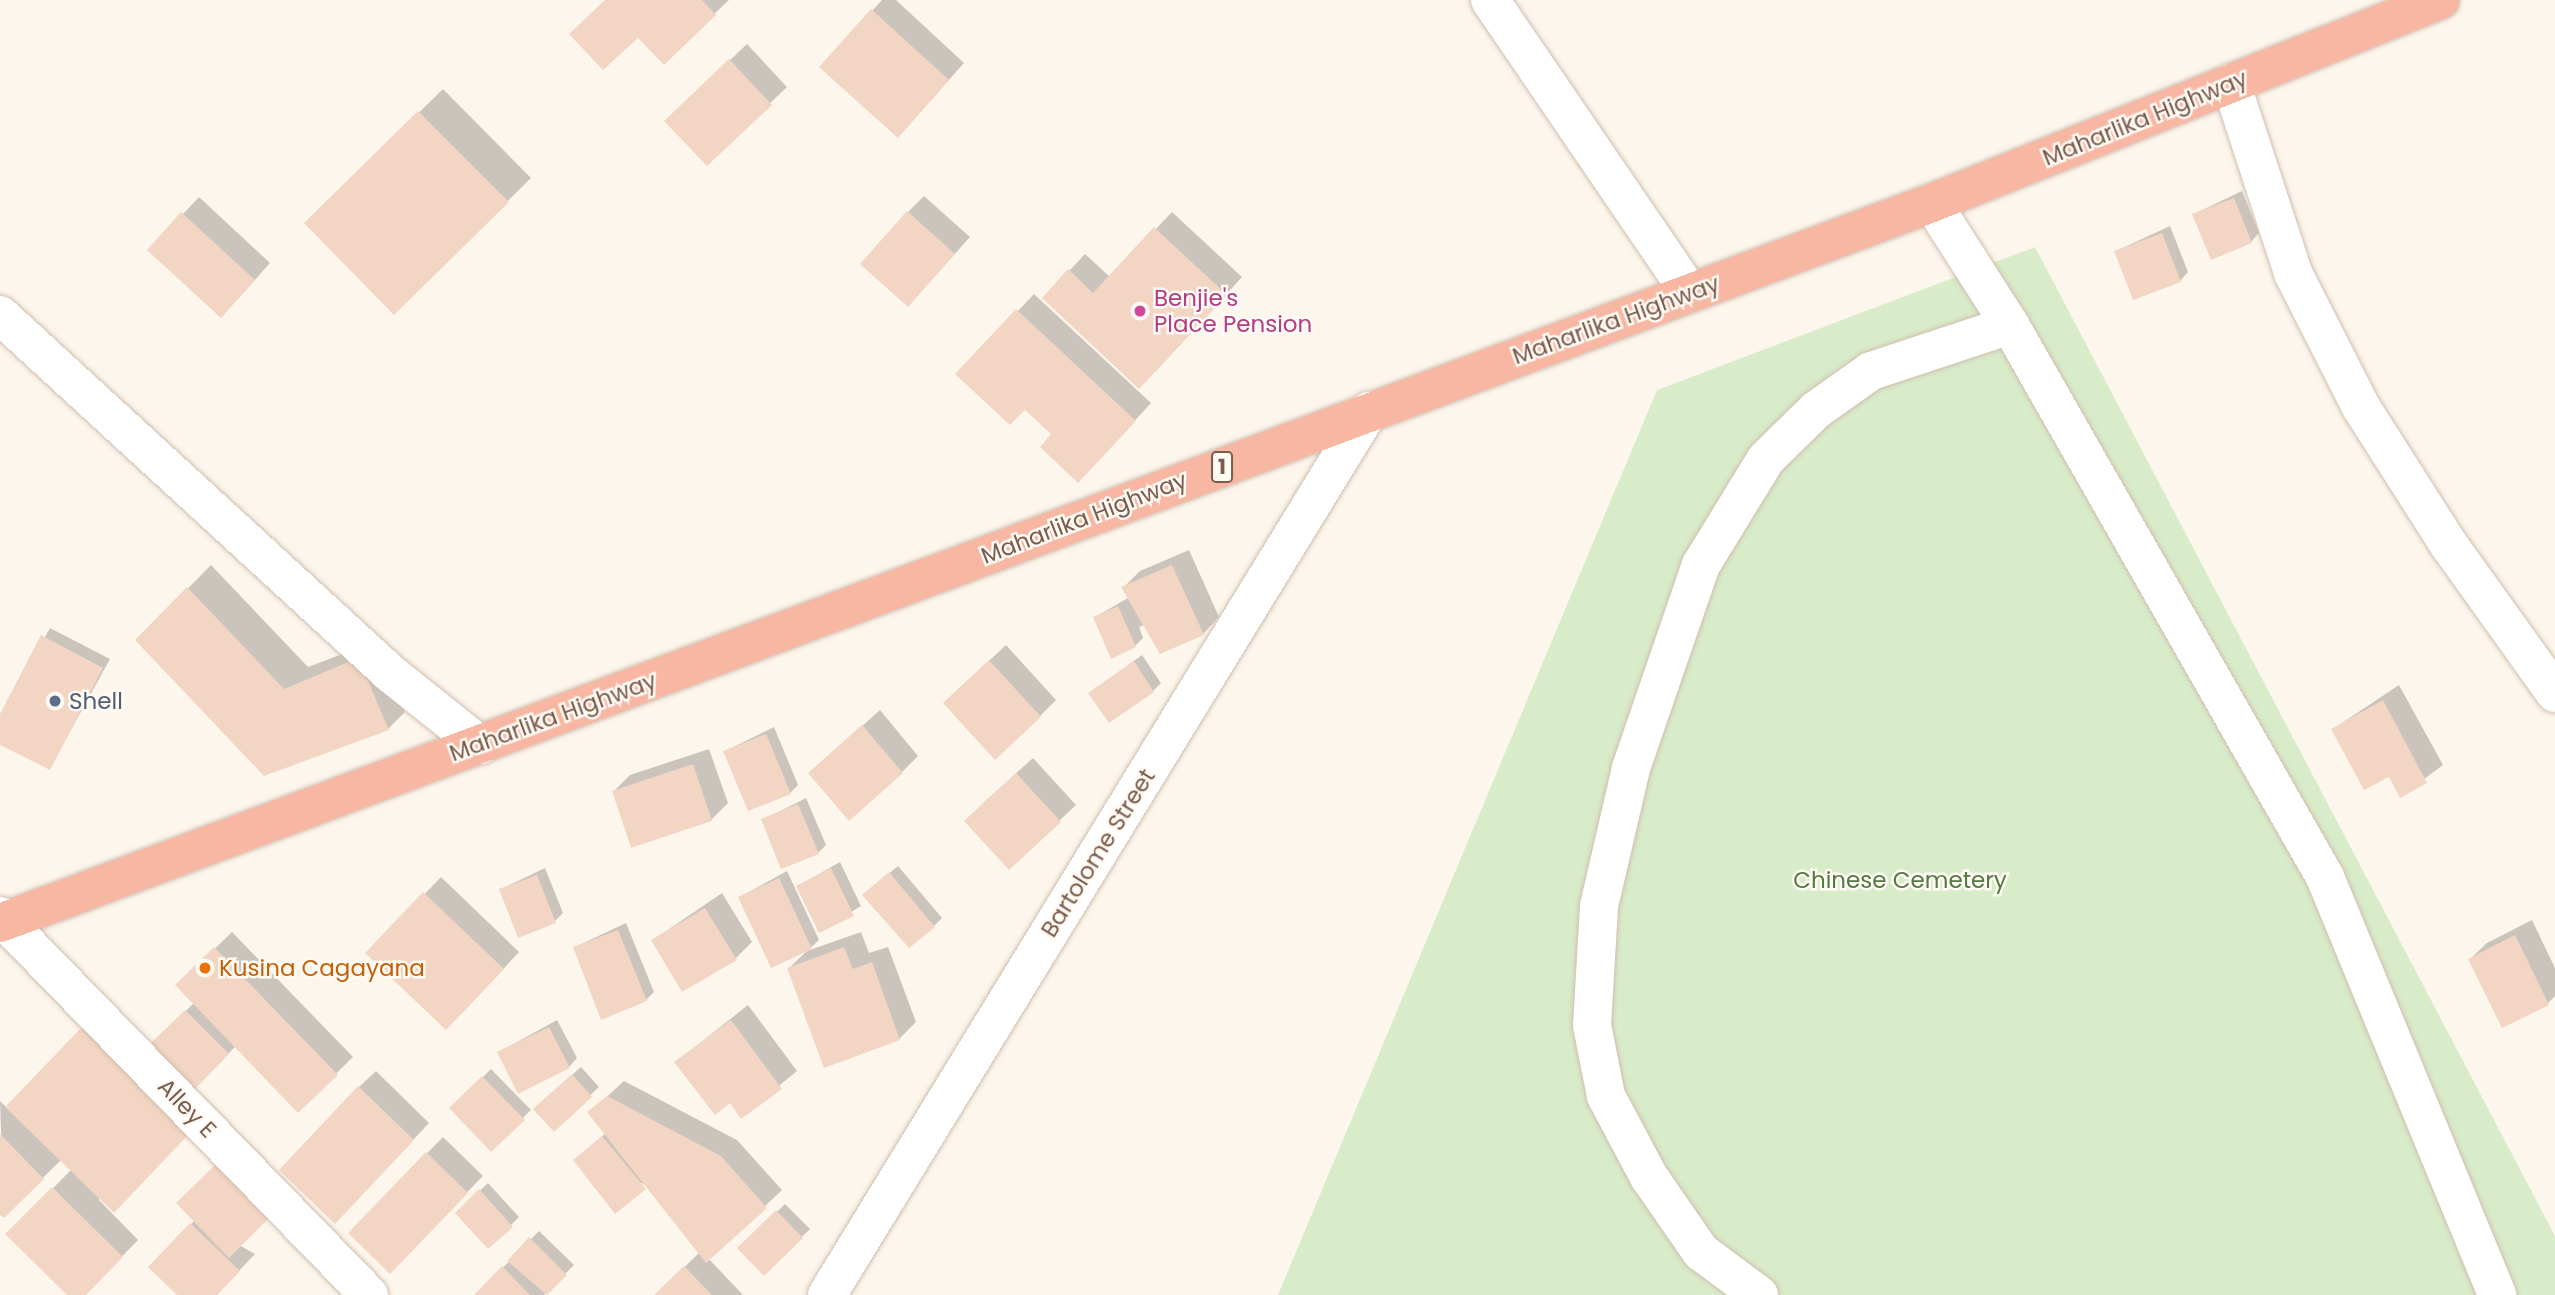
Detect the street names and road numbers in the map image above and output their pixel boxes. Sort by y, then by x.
street label: Maharlika Highway [2039,64,2251,172]
street label: Maharlika Highway [1509,270,1723,370]
road number: 1 [1210,449,1234,484]
street label: Maharlika Highway [977,466,1191,570]
street label: Maharlika Highway [446,667,660,767]
street label: Bartolome Street [1035,764,1161,942]
street label: Alley E [152,1073,222,1143]

